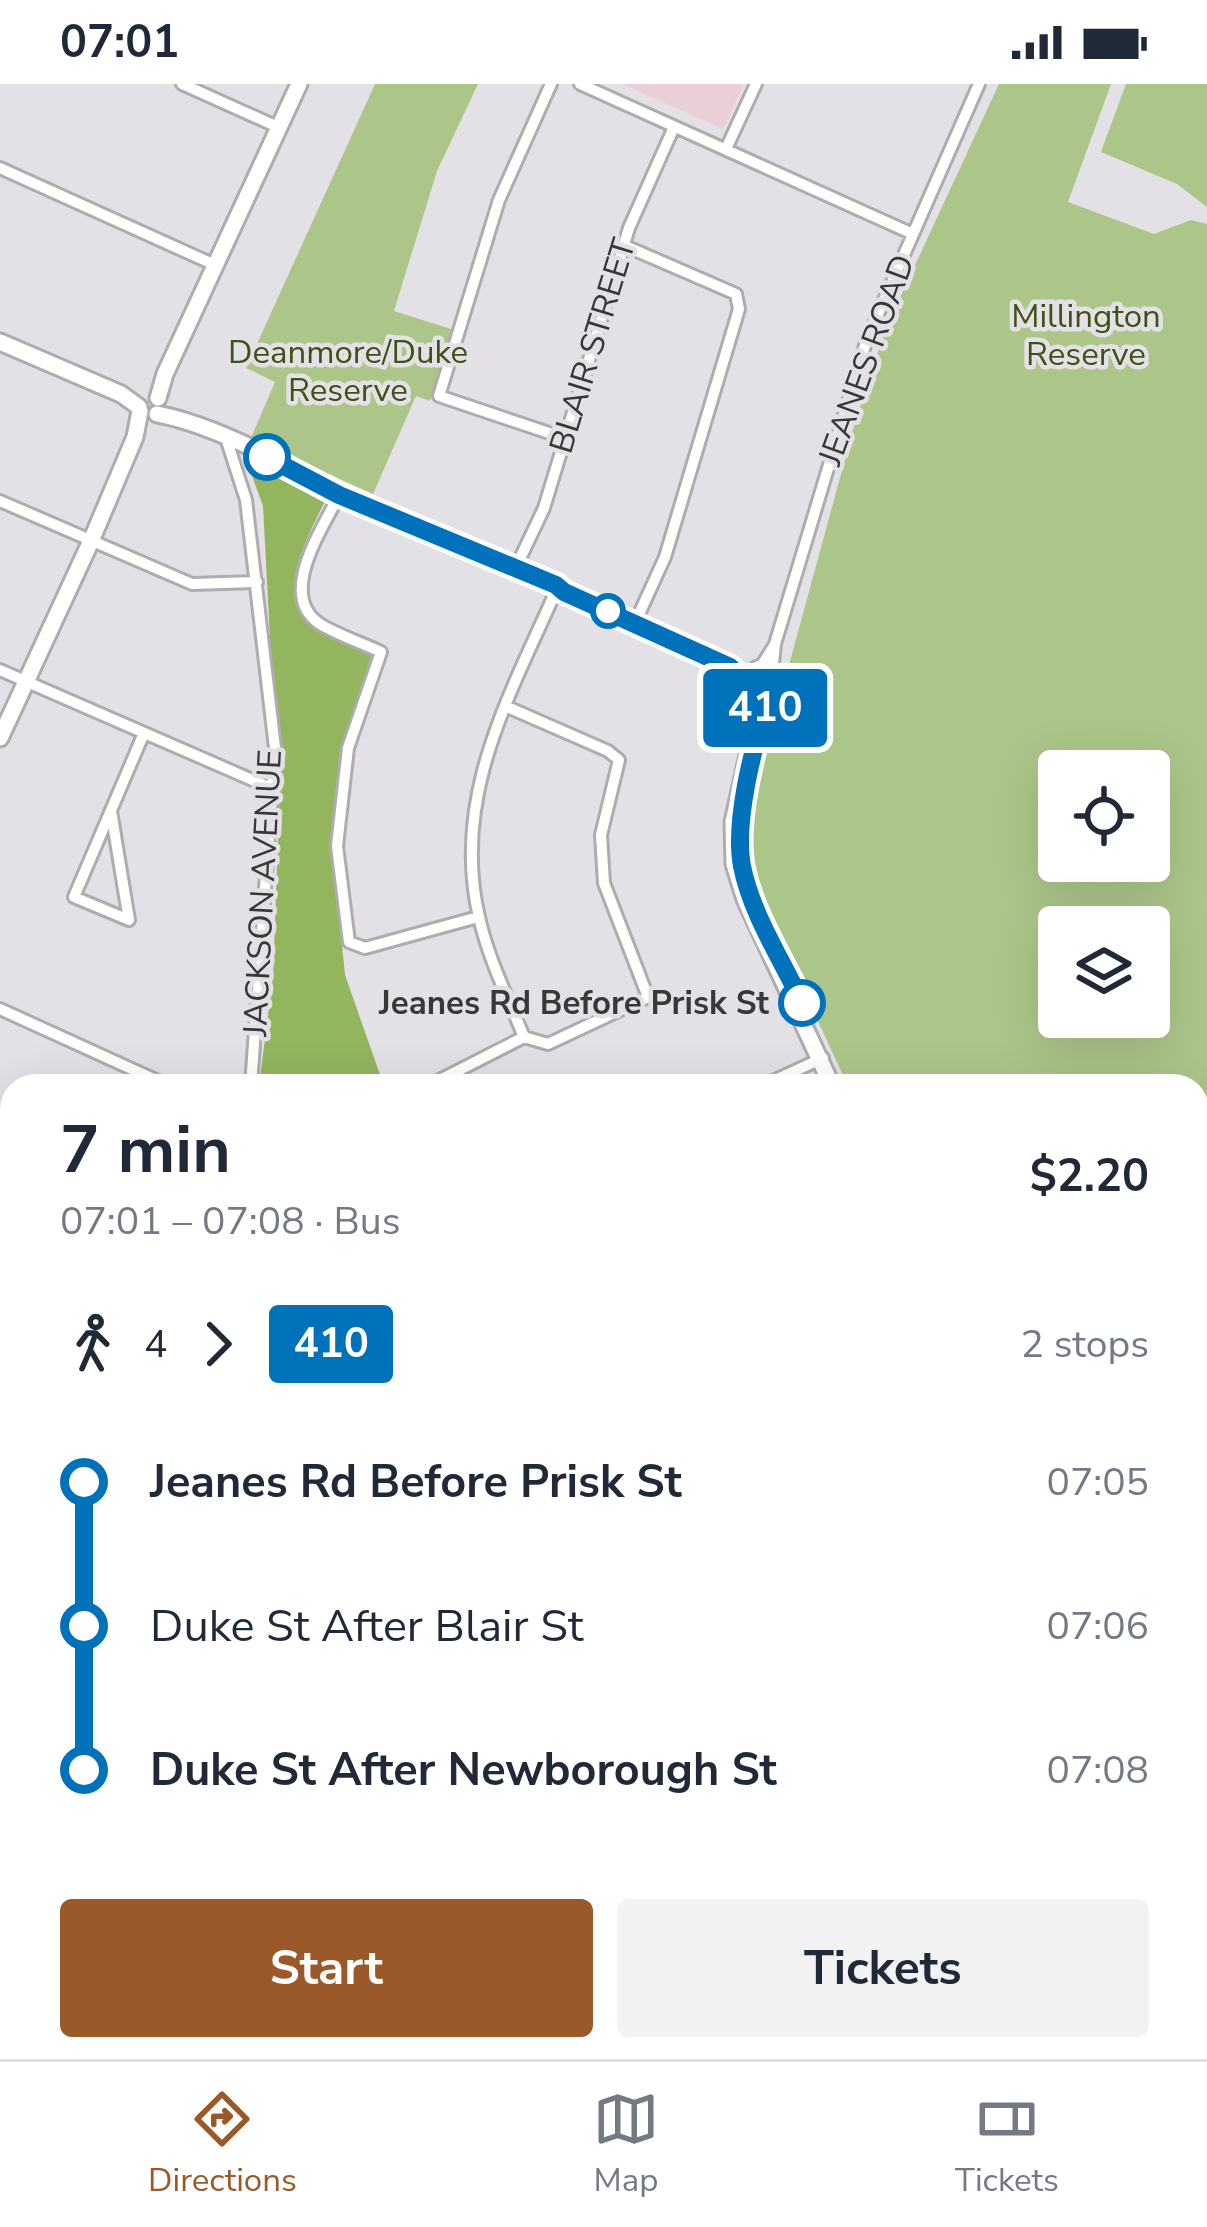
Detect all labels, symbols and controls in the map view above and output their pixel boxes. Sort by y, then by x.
text: 07:01 [60,12,179,73]
street label: BLAIR STREET [539,233,647,459]
street label: JEANES ROAD [808,248,926,472]
park label: Millington Reserve [1011,294,1161,377]
park label: Deanmore/Duke Reserve [228,330,468,413]
unlabelled marker [245,435,289,479]
unlabelled marker [592,595,624,627]
line badge: 410 [696,669,834,747]
text: 410 [727,679,803,736]
street label: JACKSON AVENUE [233,749,293,1038]
map controls [1038,750,1170,1038]
button: locate [1038,750,1170,882]
button: layers [1038,906,1170,1038]
place label: Jeanes Rd Before Prisk St [378,981,769,1026]
marker: Jeanes Rd Before Prisk St [780,981,824,1025]
text: 7 min [60,1105,231,1195]
text: $2.20 [1030,1146,1149,1207]
text: 07:01 – 07:08 · Bus [60,1195,400,1248]
icon: walk [60,1311,126,1377]
icon: forward [185,1311,251,1377]
text: 410 [293,1315,369,1372]
text: 4 [144,1318,167,1371]
text: 2 stops [1020,1318,1149,1371]
text: Jeanes Rd Before Prisk St [150,1452,682,1513]
text: 07:05 [1047,1456,1149,1509]
text: Duke St After Blair St [150,1596,584,1657]
text: 07:06 [1047,1600,1149,1653]
text: Duke St After Newborough St [150,1740,777,1801]
text: 07:08 [1047,1744,1149,1797]
button: Start [60,1899,593,2037]
button: Tickets [617,1899,1149,2037]
tab: Directions [148,2086,297,2203]
tab: Map [593,2086,659,2203]
tab: Tickets [955,2086,1059,2203]

